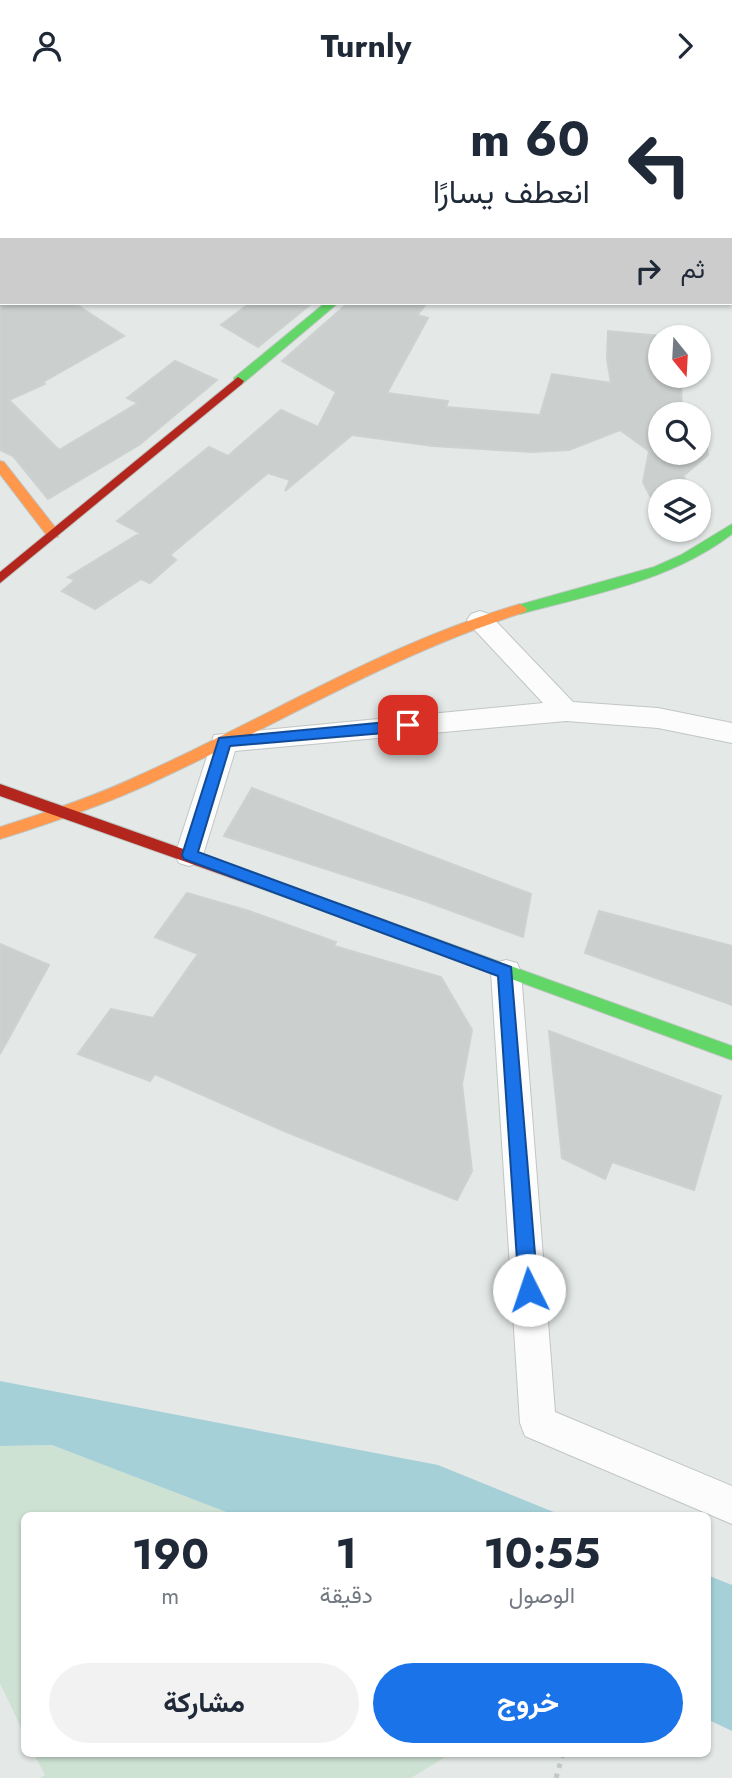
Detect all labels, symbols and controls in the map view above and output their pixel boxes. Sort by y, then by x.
text: Turnly [321,23,411,69]
icon: person [28,27,66,65]
icon: forward [666,27,704,65]
text: 60 m [470,104,590,174]
icon: left [614,119,705,210]
text: انعطف يسارًا [433,169,590,215]
text: ثم [681,250,705,288]
icon: right [629,252,667,290]
north arrow [648,325,710,389]
map controls [648,325,711,542]
button: search [648,402,711,465]
button: layers [648,479,711,542]
pin [378,695,438,755]
icon: arrive [389,706,427,744]
position arrow [492,1253,566,1327]
text: 1 [336,1523,357,1584]
text: 10:55 [483,1523,600,1584]
text: 190 [132,1524,209,1585]
text: دقيقة [320,1578,373,1612]
text: الوصول [509,1578,575,1612]
text: m [161,1579,179,1613]
button: مشاركة [49,1663,359,1743]
button: خروج [373,1663,683,1743]

